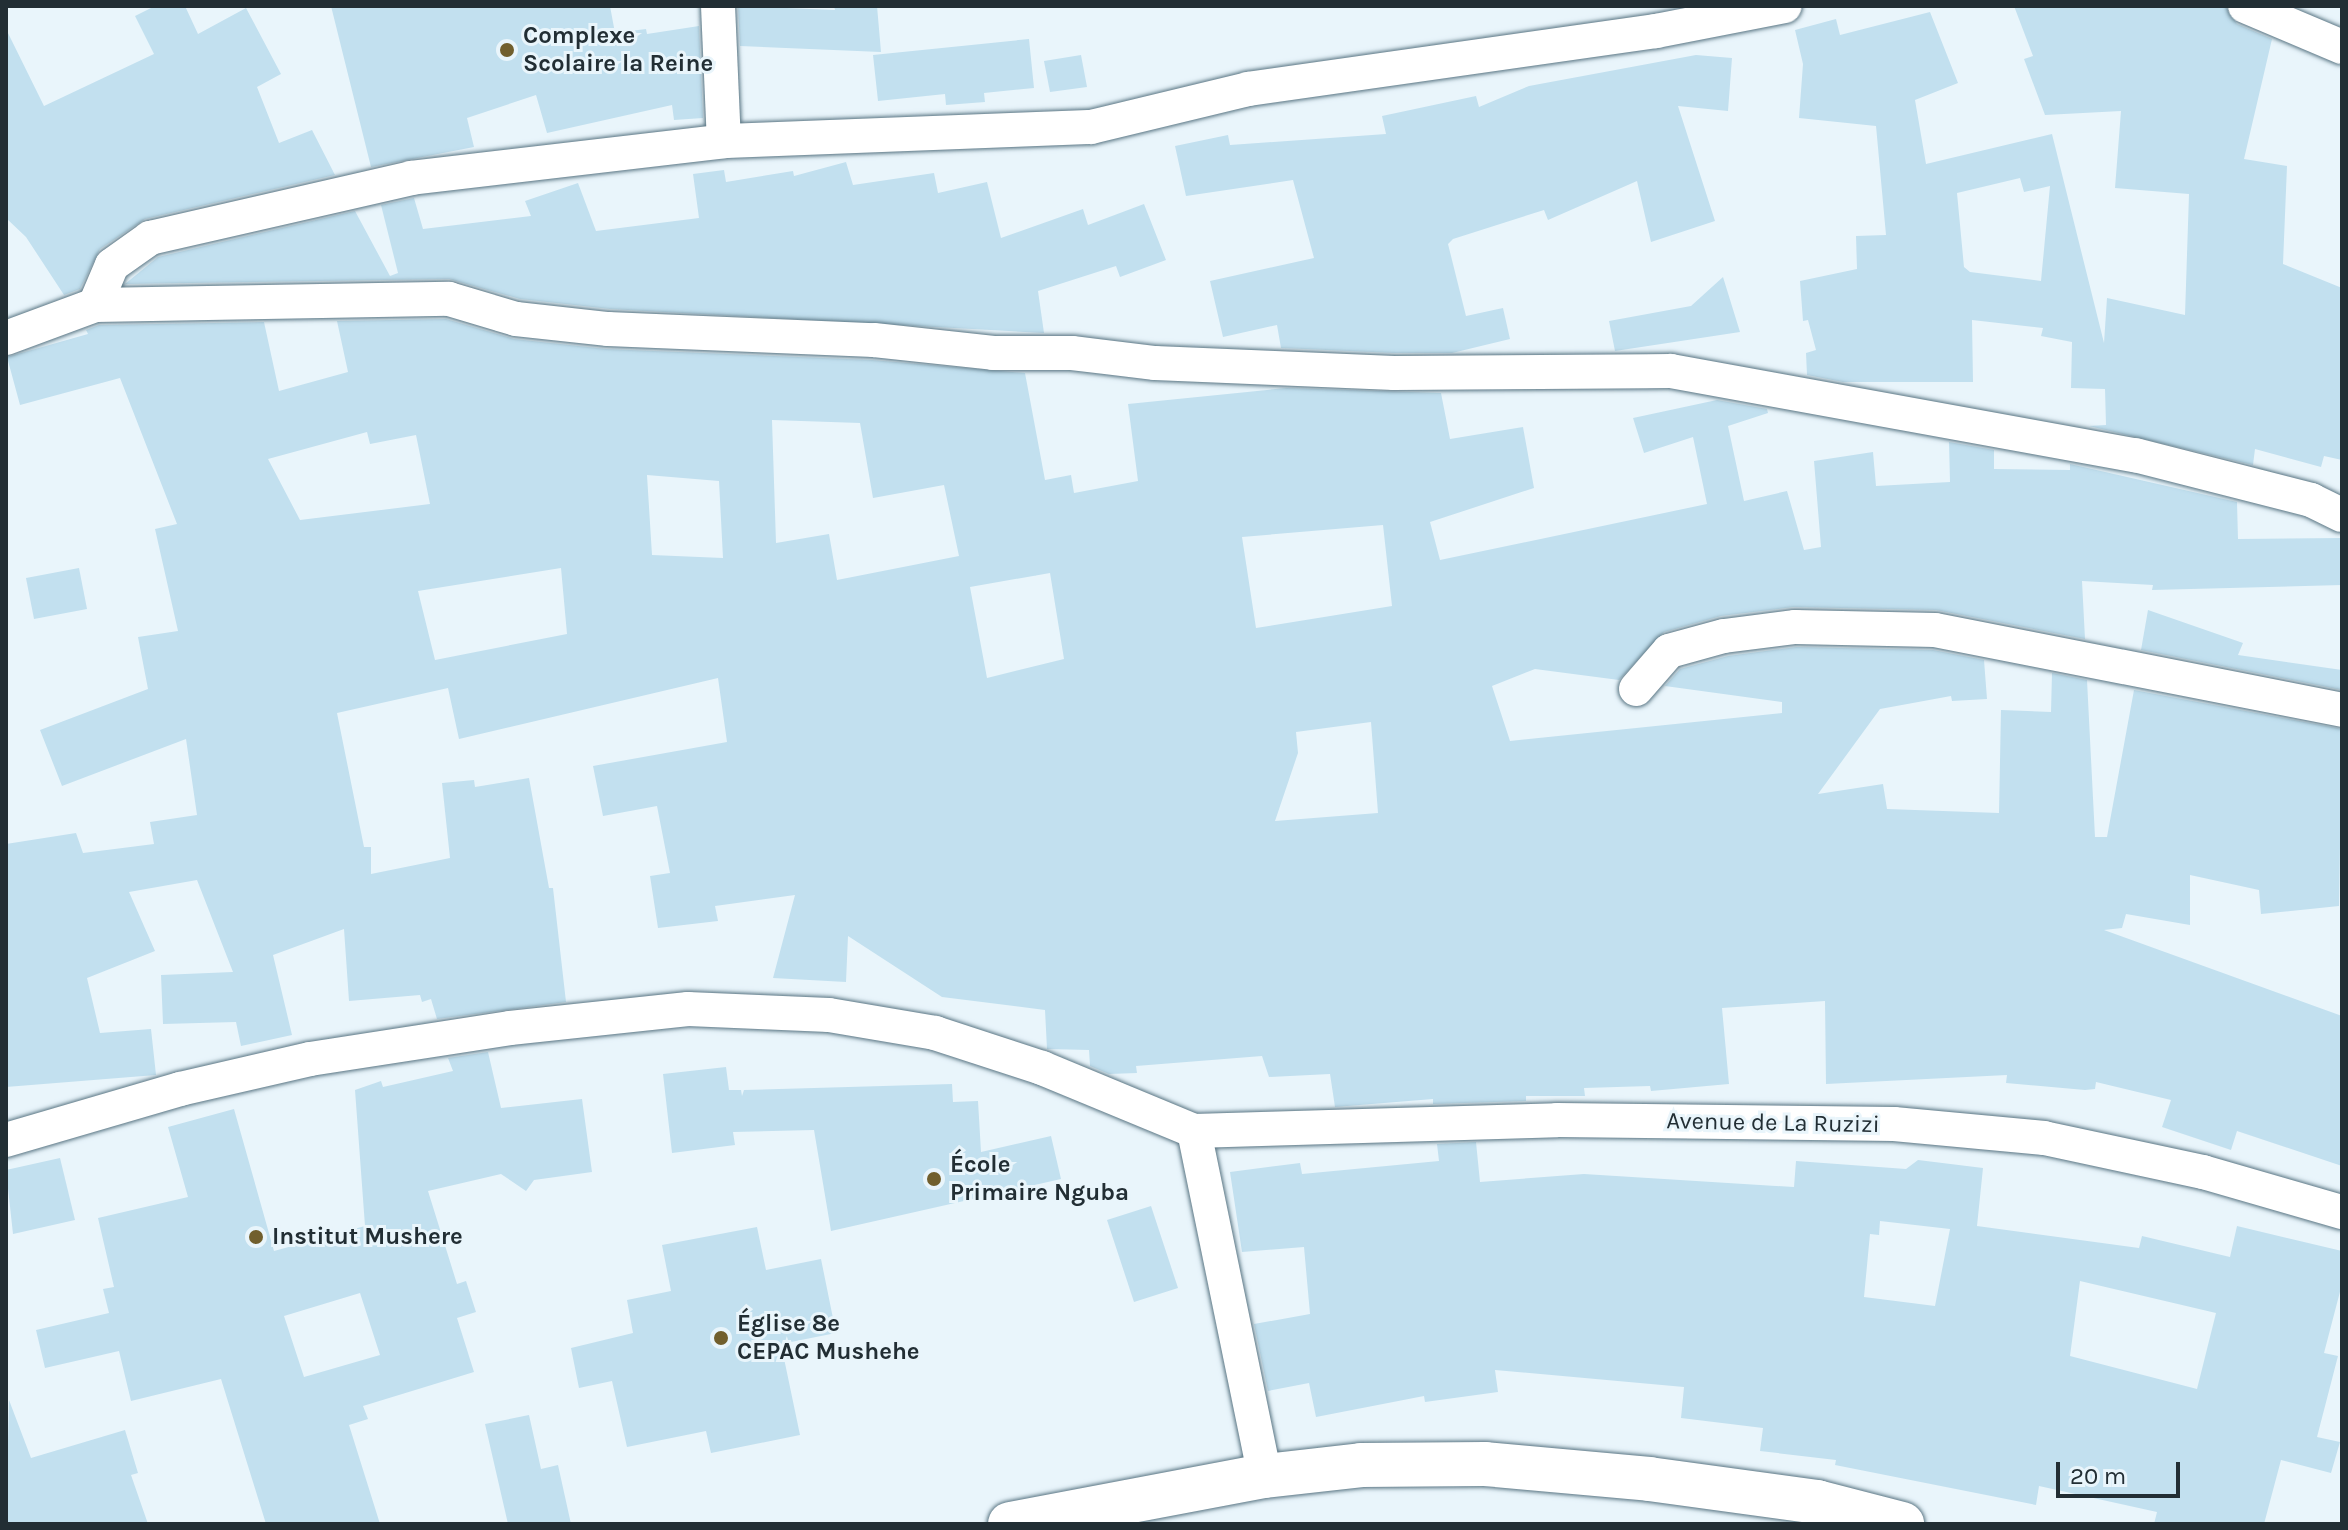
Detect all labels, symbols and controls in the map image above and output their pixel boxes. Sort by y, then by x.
place label: Complexe Scolaire la Reine [523,22,713,78]
marker: Complexe Scolaire la Reine [498,41,516,59]
street label: Avenue de La Ruzizi [1666,1107,1880,1139]
place label: École Primaire Nguba [950,1151,1129,1207]
marker: École Primaire Nguba [925,1170,943,1188]
place label: Institut Mushere [272,1223,463,1251]
marker: Institut Mushere [247,1228,265,1246]
place label: Église 8e CEPAC Mushehe [737,1310,920,1366]
marker: Église 8e CEPAC Mushehe [712,1329,730,1347]
scale bar [2060,1446,2184,1496]
text: 20 m [2070,1462,2126,1490]

